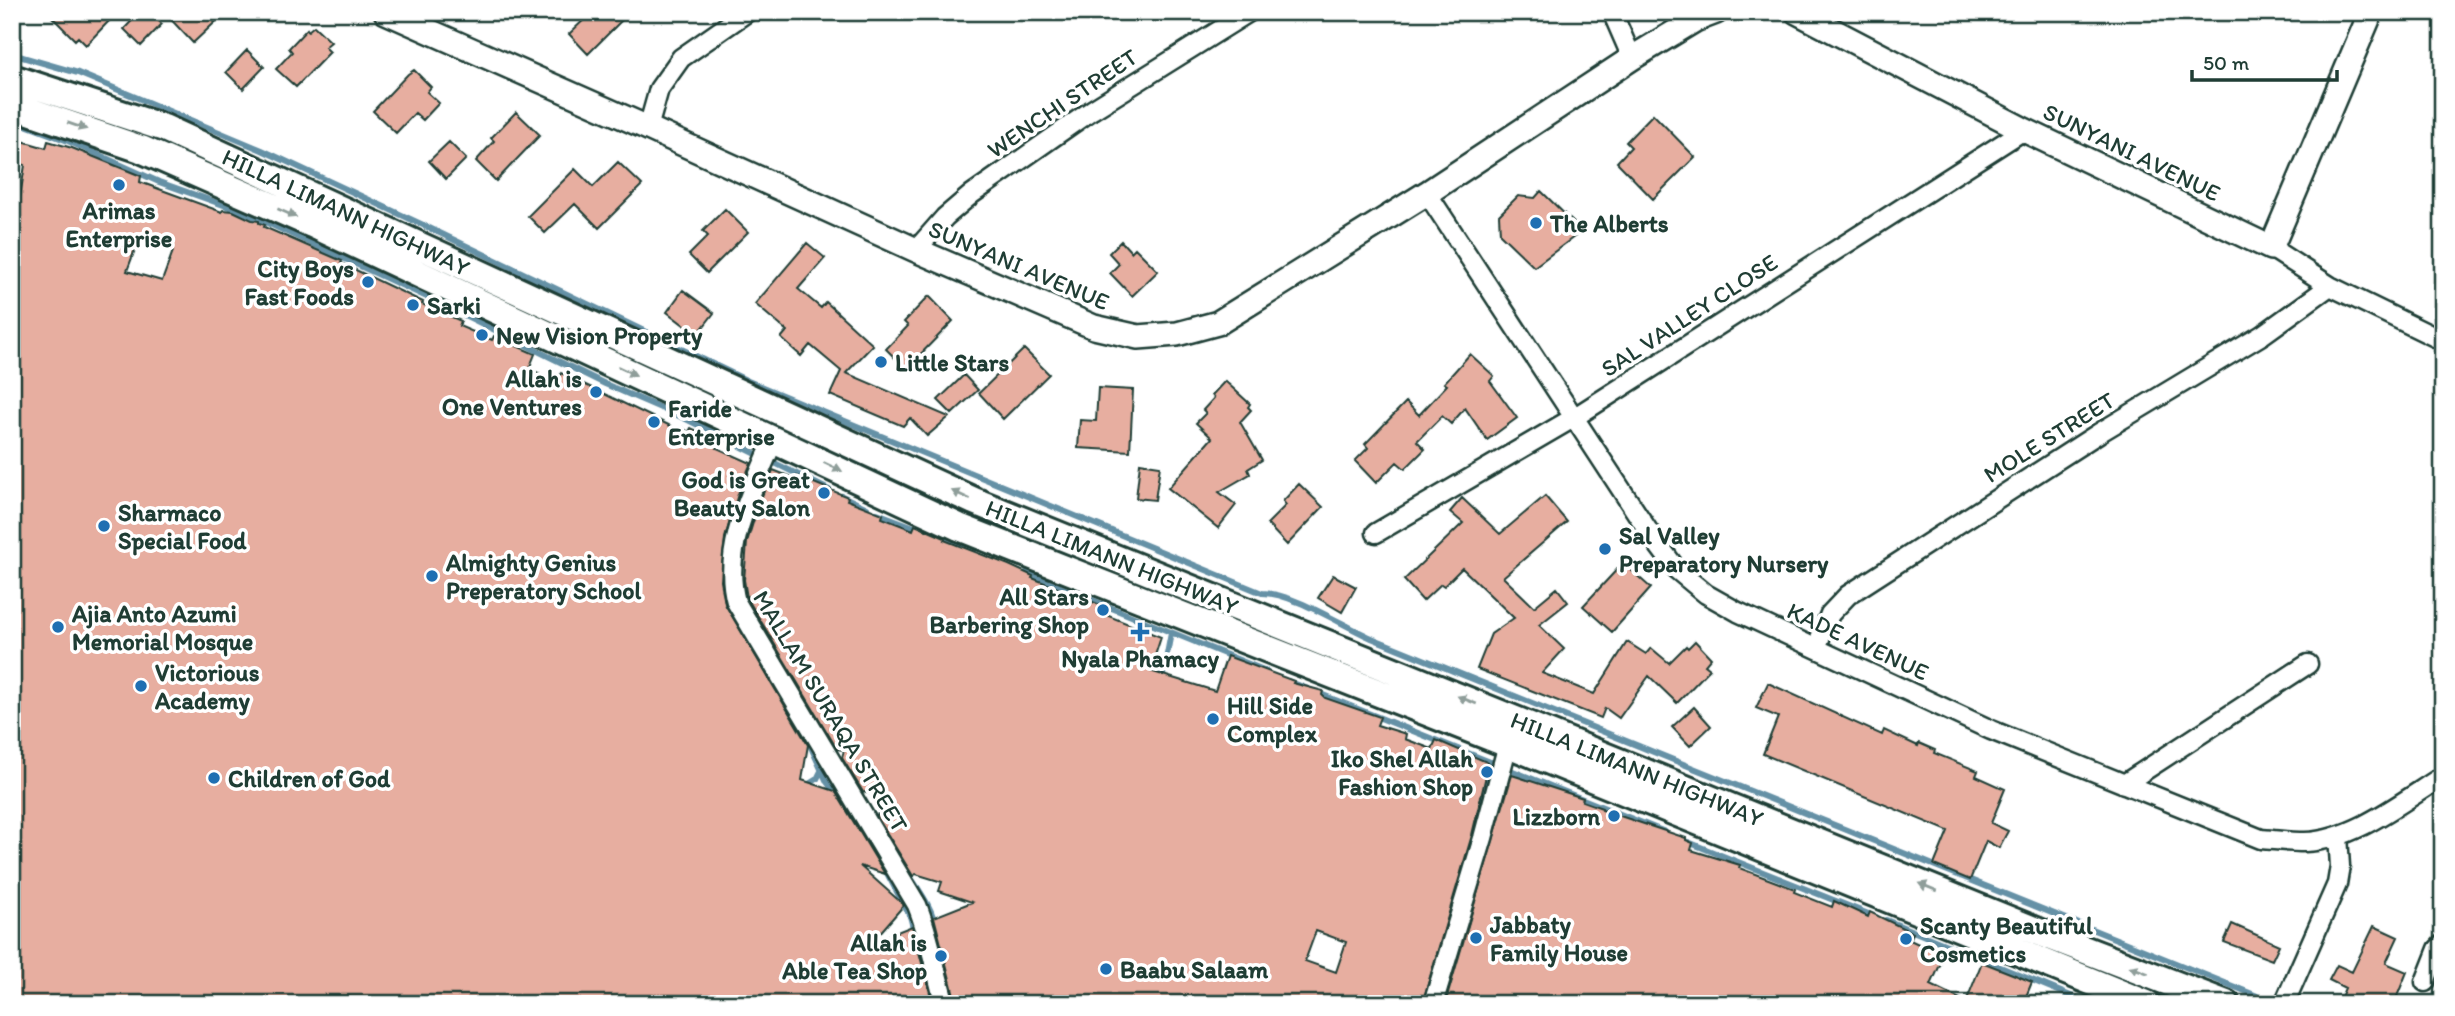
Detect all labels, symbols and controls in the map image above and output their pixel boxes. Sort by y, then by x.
scale bar [2192,38,2338,82]
street label: WENCHI STREET [981,42,1143,164]
text: 50 m [2203,50,2250,75]
street label: SUNYANI AVENUE [2039,97,2225,207]
one-way arrow [67,121,88,132]
street label: HILLA LIMANN HIGHWAY [218,142,475,282]
marker: Arimas Enterprise [111,177,127,193]
place label: Arimas Enterprise [66,196,172,254]
one-way arrow [277,207,297,219]
place label: The Alberts [1549,209,1669,238]
street label: SUNYANI AVENUE [924,214,1114,316]
marker: The Alberts [1528,215,1544,231]
street label: SAL VALLEY CLOSE [1595,247,1783,383]
place label: City Boys Fast Foods [244,254,354,311]
marker: City Boys Fast Foods [360,274,376,290]
place label: Sarki [427,291,481,320]
marker: Sarki [405,297,421,313]
place label: New Vision Property [496,321,703,351]
marker: New Vision Property [474,327,490,343]
place label: Little Stars [895,348,1009,377]
marker: Little Stars [873,354,889,370]
place label: Allah is One Ventures [442,364,582,421]
one-way arrow [617,365,637,376]
marker: Allah is One Ventures [588,384,604,400]
street label: MOLE STREET [1978,385,2120,489]
place label: Faride Enterprise [668,394,775,452]
marker: Faride Enterprise [646,414,662,430]
one-way arrow [823,461,843,473]
place label: God is Great Beauty Salon [674,465,810,523]
marker: God is Great Beauty Salon [816,485,832,501]
one-way arrow [951,489,971,501]
street label: HILLA LIMANN HIGHWAY [982,493,1243,621]
place label: Sharmaco Special Food [118,498,247,556]
marker: Sharmaco Special Food [96,518,112,534]
place label: Sal Valley Preparatory Nursery [1619,521,1829,579]
marker: Sal Valley Preparatory Nursery [1597,541,1613,557]
place label: Almighty Genius Preperatory School [445,548,641,606]
marker: Almighty Genius Preperatory School [424,568,440,584]
place label: All Stars Barbering Shop [930,582,1089,640]
street label: MALLAM SURAQA STREET [747,585,915,838]
street label: KADE AVENUE [1783,596,1933,686]
place label: Ajia Anto Azumi Memorial Mosque [71,599,253,657]
marker: All Stars Barbering Shop [1095,602,1111,618]
marker: Ajia Anto Azumi Memorial Mosque [50,619,66,635]
marker: Nyala Phamacy [1132,624,1148,640]
place label: Nyala Phamacy [1061,644,1220,674]
place label: Victorious Academy [154,658,260,716]
marker: Victorious Academy [133,678,149,694]
place label: Hill Side Complex [1227,691,1318,749]
one-way arrow [1456,695,1477,706]
street label: HILLA LIMANN HIGHWAY [1507,705,1768,833]
marker: Hill Side Complex [1205,711,1221,727]
place label: Iko Shel Allah Fashion Shop [1331,744,1473,802]
place label: Children of God [228,764,391,793]
marker: Iko Shel Allah Fashion Shop [1479,764,1495,780]
marker: Children of God [206,770,222,786]
place label: Lizzborn [1513,802,1600,831]
marker: Lizzborn [1606,808,1622,824]
one-way arrow [1917,881,1938,892]
place label: Jabbaty Family House [1489,910,1628,968]
place label: Scanty Beautiful Cosmetics [1920,911,2093,968]
place label: Allah is Able Tea Shop [781,928,927,986]
marker: Jabbaty Family House [1468,930,1484,946]
marker: Scanty Beautiful Cosmetics [1898,931,1914,947]
marker: Allah is Able Tea Shop [933,948,949,964]
place label: Baabu Salaam [1120,955,1269,984]
marker: Baabu Salaam [1098,961,1114,977]
one-way arrow [2128,965,2149,976]

